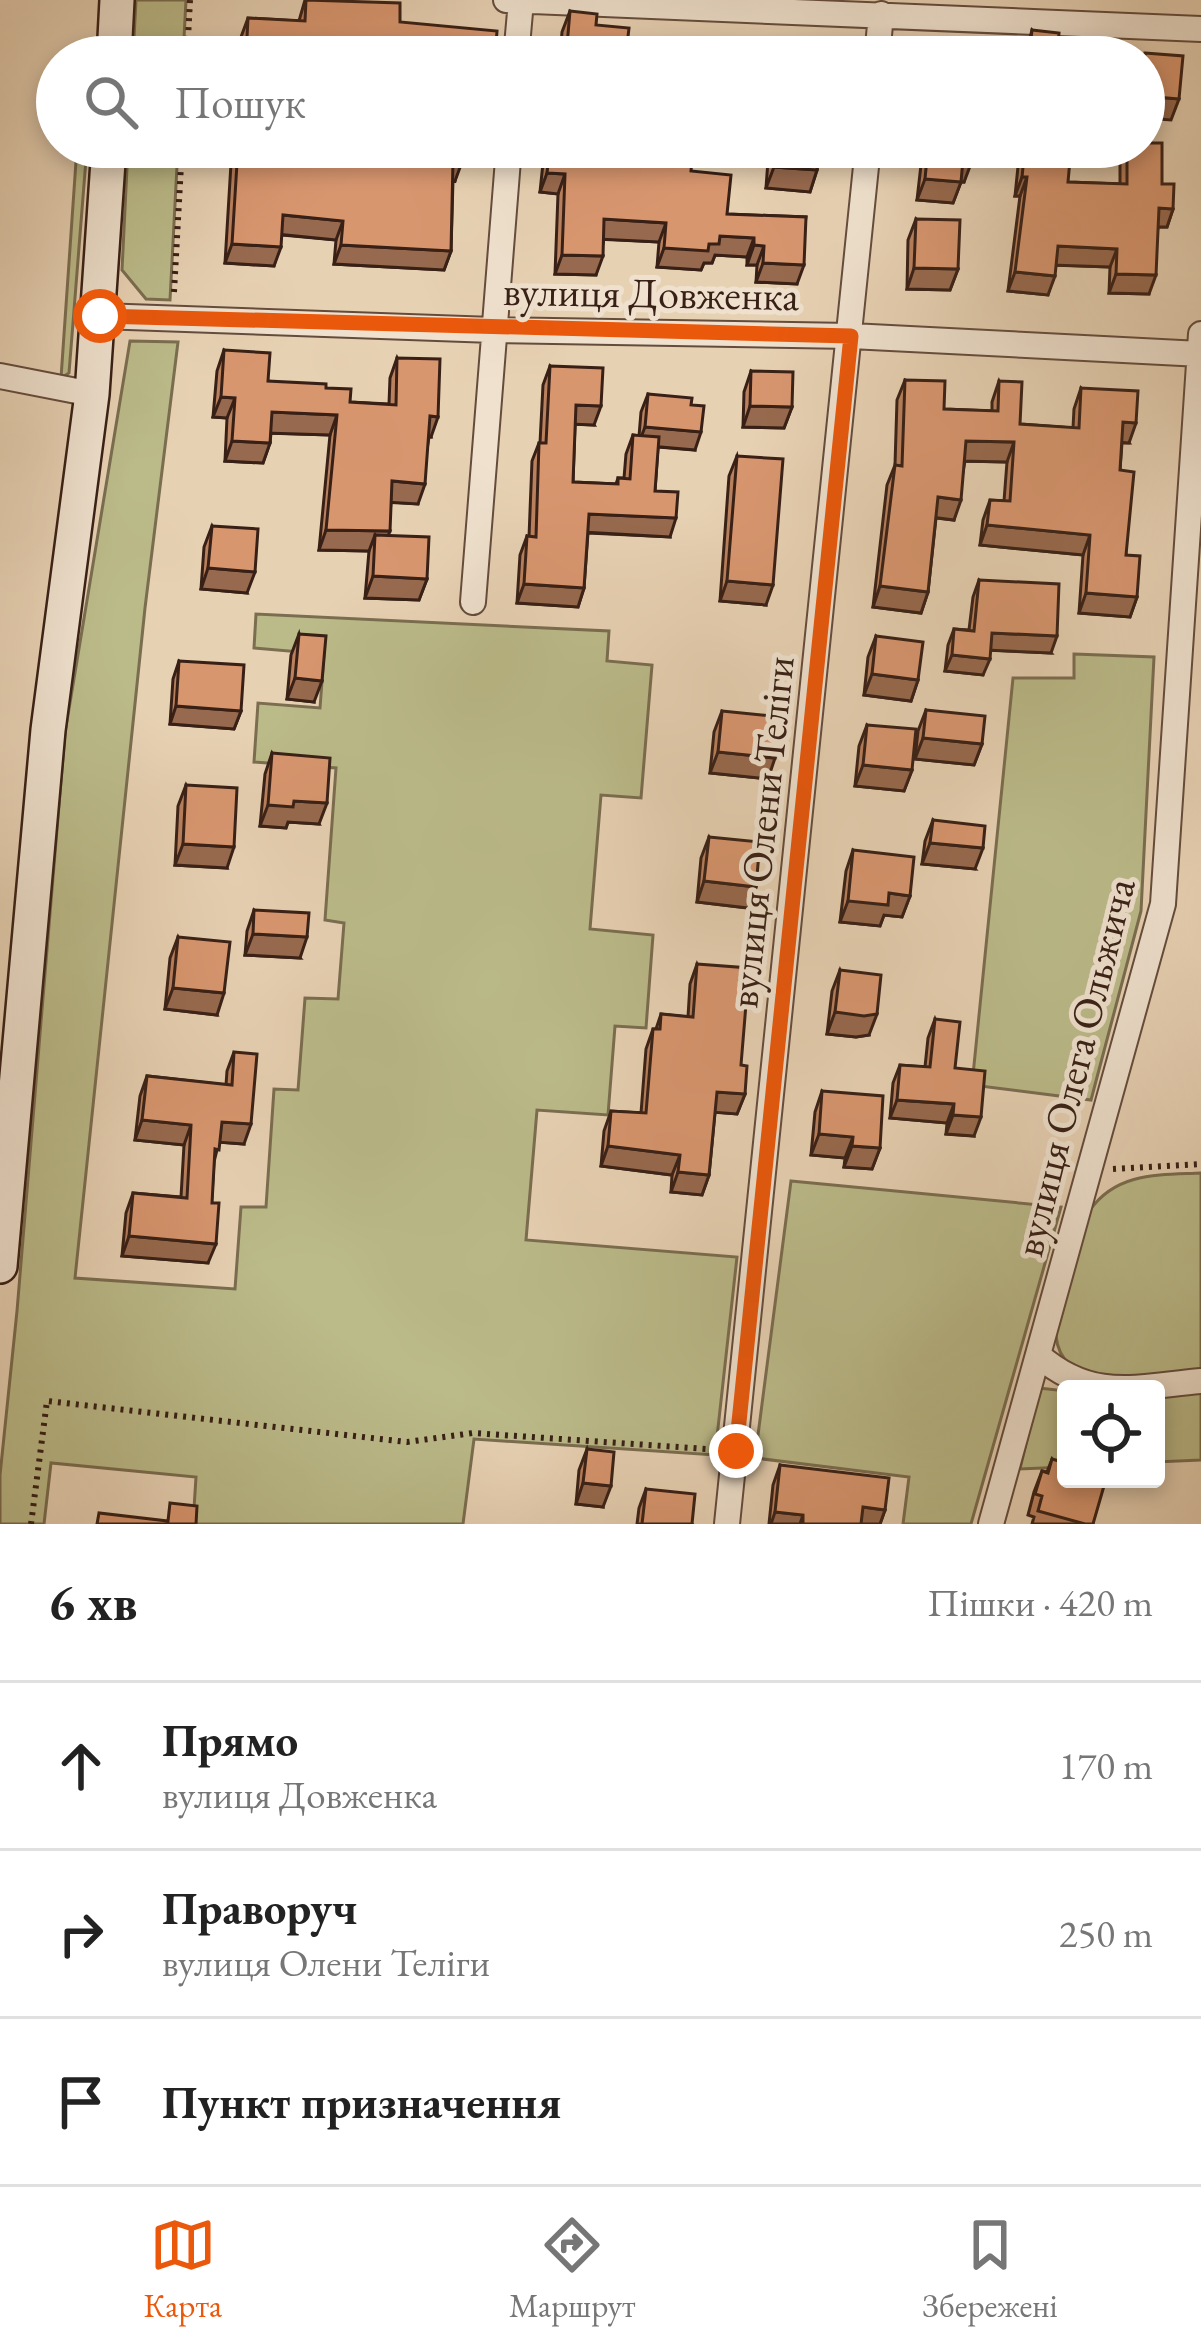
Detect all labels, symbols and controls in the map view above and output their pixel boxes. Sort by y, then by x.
search box [36,36,1165,168]
icon: search [78,69,144,135]
text: Пошук [174,73,306,131]
street label: вулиця Довженка [502,263,800,323]
route start [73,289,127,343]
street label: вулиця Олени Теліги [715,653,807,1011]
street label: вулиця Олега Ольжича [1000,872,1148,1262]
map controls [1057,1380,1165,1488]
button: locate [1057,1380,1165,1488]
route end [709,1424,763,1478]
text: 6 хв [48,1569,137,1635]
text: Пішки · 420 m [927,1577,1153,1628]
text: Прямо [162,1711,298,1769]
icon: ahead [48,1733,114,1799]
text: 170 m [1059,1740,1153,1791]
text: вулиця Довженка [162,1769,437,1820]
text: Праворуч [162,1879,357,1937]
icon: right [48,1901,114,1967]
text: 250 m [1059,1908,1153,1959]
text: вулиця Олени Теліги [162,1937,490,1988]
icon: arrive [48,2069,114,2135]
text: Пункт призначення [162,2073,561,2131]
tab: Карта [143,2212,222,2327]
tab: Маршрут [509,2212,635,2327]
tab: Збережені [922,2212,1058,2327]

